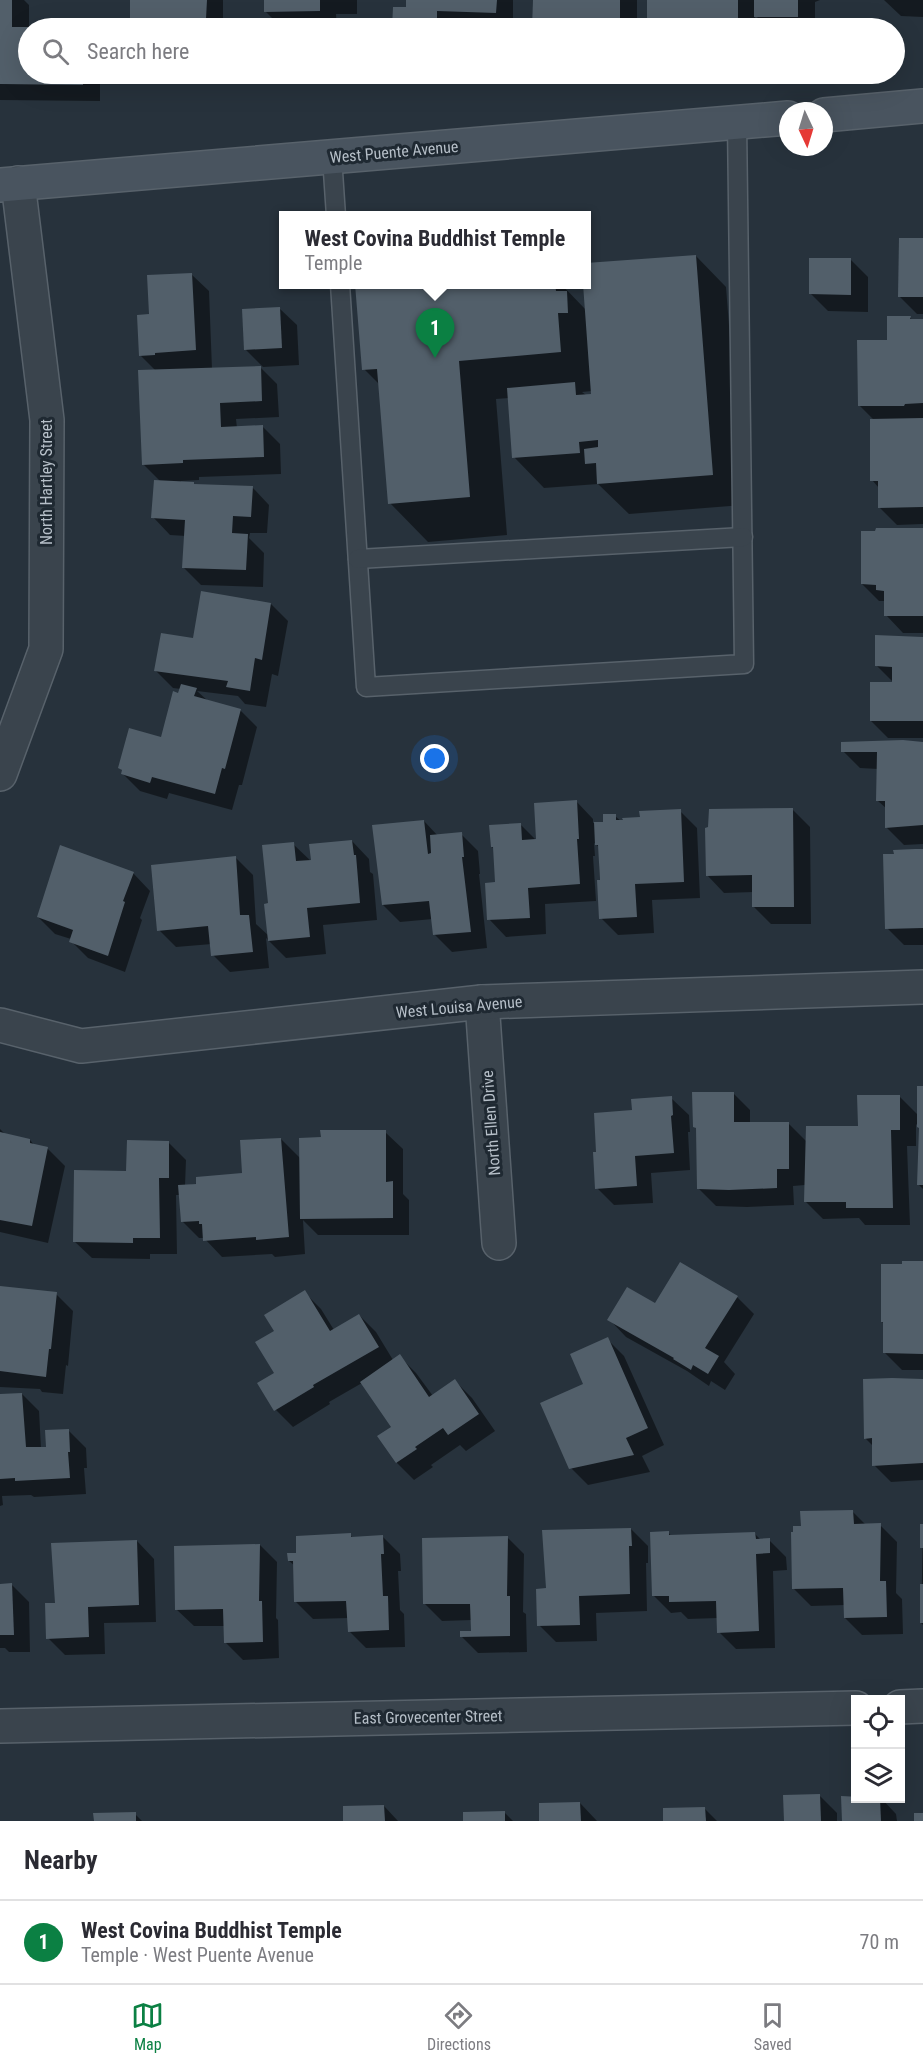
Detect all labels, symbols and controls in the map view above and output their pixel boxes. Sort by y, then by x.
search box [18,18,905,84]
icon: search [39,35,72,68]
text: Search here [87,39,189,64]
north arrow [779,102,833,156]
street label: West Puente Avenue [329,137,459,167]
popup [279,211,591,289]
text: West Covina Buddhist Temple [305,226,565,251]
text: Temple [305,251,362,275]
pin: 1 [416,308,454,358]
street label: North Hartley Street [37,419,56,545]
your location [420,744,449,773]
street label: West Louisa Avenue [395,992,523,1022]
street label: North Ellen Drive [478,1070,504,1176]
map controls [851,1695,905,1803]
button: locate [851,1695,905,1749]
street label: East Grovecenter Street [354,1706,503,1728]
button: layers [851,1749,905,1803]
text: Nearby [24,1845,98,1875]
text: West Covina Buddhist Temple [81,1918,342,1943]
text: 1 [38,1930,49,1954]
text: 70 m [860,1930,899,1954]
text: Temple · West Puente Avenue [81,1943,314,1967]
tab: Map [131,1999,164,2054]
tab: Directions [427,1999,491,2054]
tab: Saved [754,1999,792,2054]

